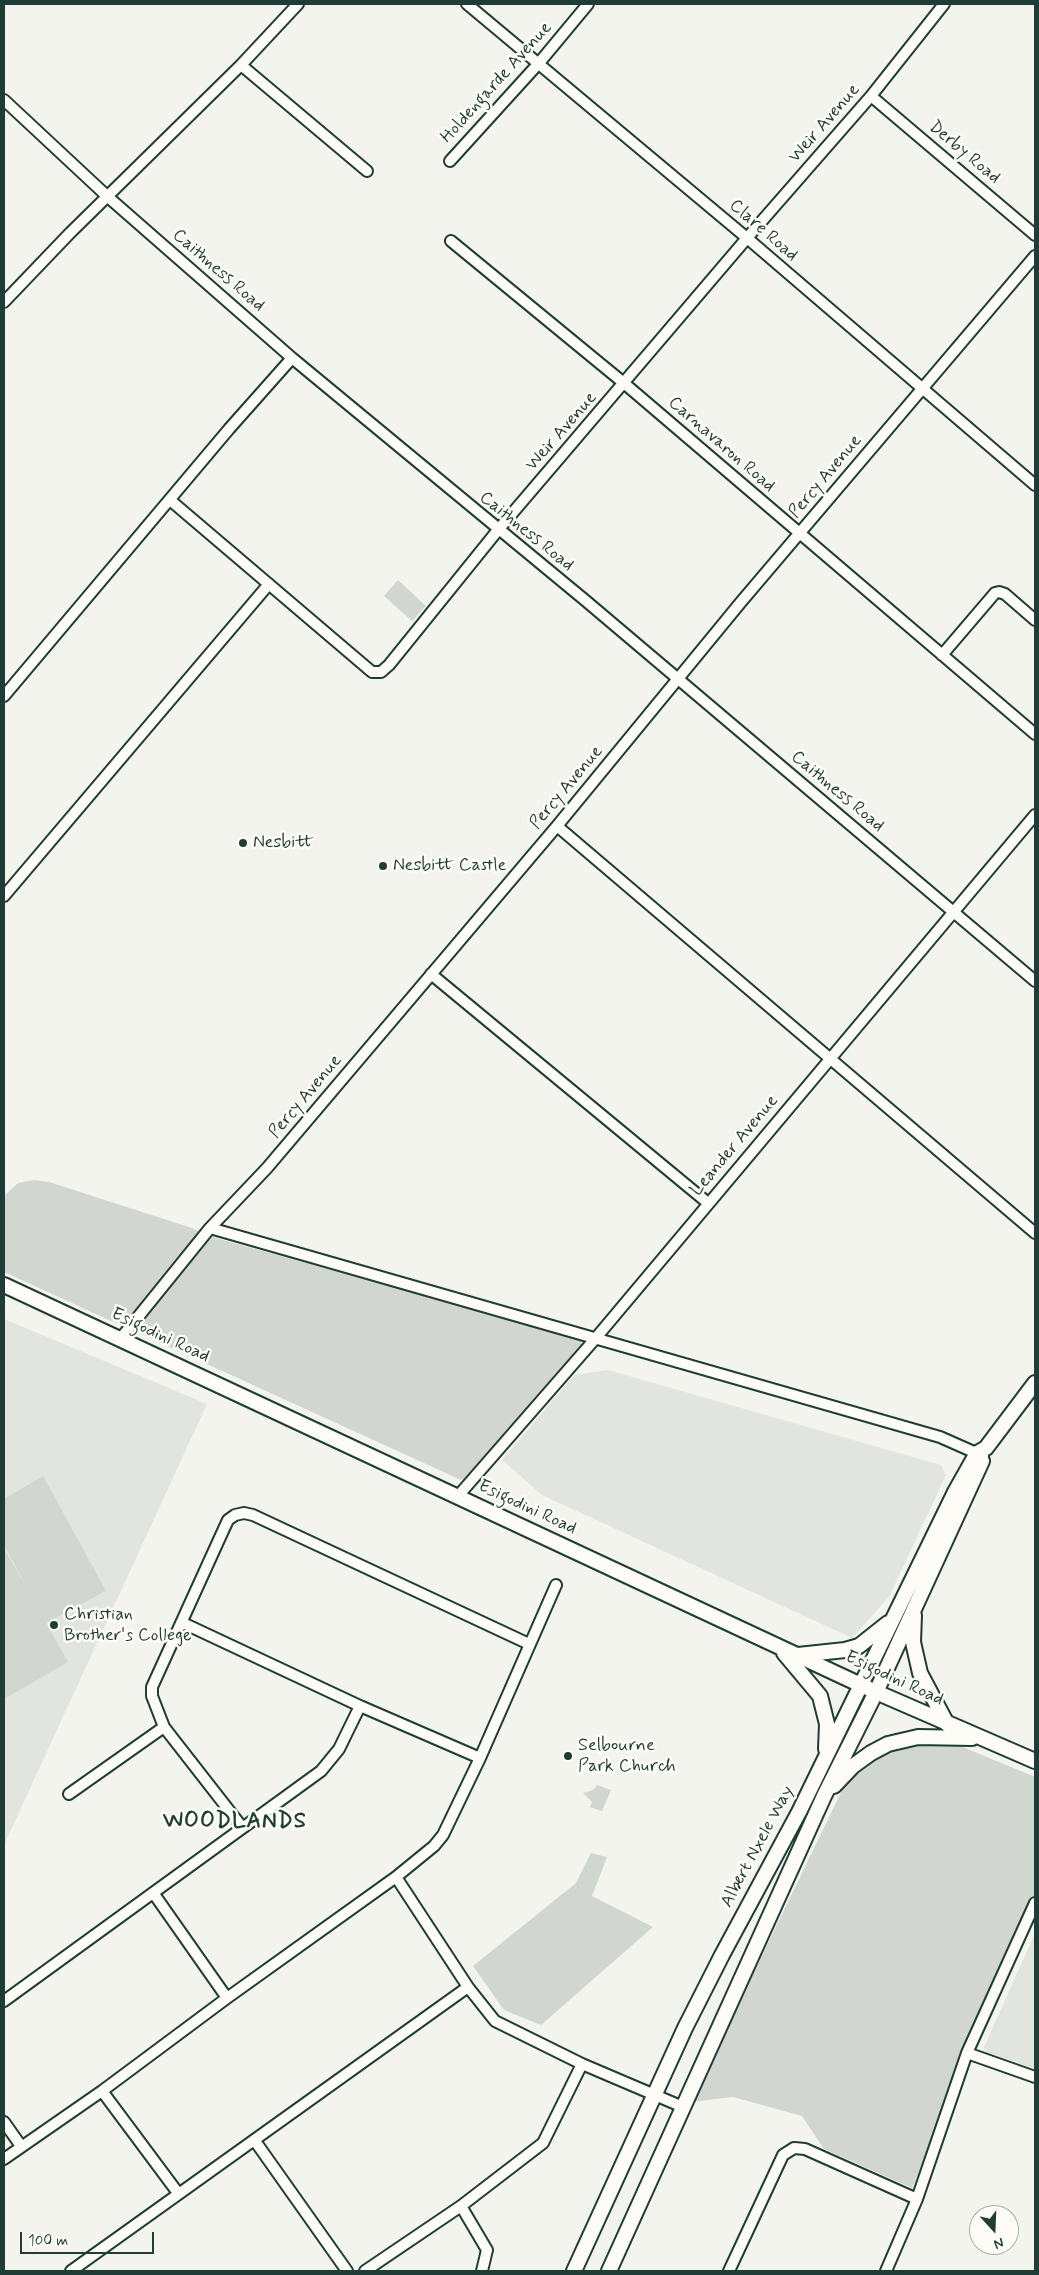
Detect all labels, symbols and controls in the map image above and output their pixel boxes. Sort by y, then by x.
street label: Holdengarde Avenue [437,18,557,148]
street label: Weir Avenue [785,80,865,168]
street label: Derby Road [924,117,1004,189]
street label: Clare Road [724,195,802,267]
street label: Caithness Road [167,225,269,317]
street label: Weir Avenue [522,388,602,476]
street label: Carnavaron Road [663,393,779,497]
street label: Percy Avenue [785,431,867,523]
street label: Caithness Road [474,487,578,577]
street label: Percy Avenue [526,742,608,834]
street label: Caithness Road [786,747,888,837]
place label: Nesbitt [253,832,314,854]
marker: Nesbitt [237,837,249,849]
place label: Nesbitt Castle [393,855,506,877]
marker: Nesbitt Castle [377,860,389,872]
street label: Percy Avenue [265,1051,347,1143]
street label: Leander Avenue [686,1091,784,1201]
street label: Esigodini Road [107,1304,213,1368]
street label: Esigodini Road [474,1476,580,1540]
place label: Christian Brother's College [64,1604,191,1646]
marker: Christian Brother's College [48,1619,60,1631]
street label: Esigodini Road [841,1647,947,1711]
place label: Selbourne Park Church [578,1735,676,1778]
marker: Selbourne Park Church [562,1750,574,1762]
street label: Albert Nxele Way [717,1782,799,1912]
district label: WOODLANDS [163,1809,307,1835]
north arrow [969,2205,1019,2255]
scale bar [22,2222,156,2254]
text: 100 m [28,2231,68,2251]
text: N [991,2233,1006,2253]

